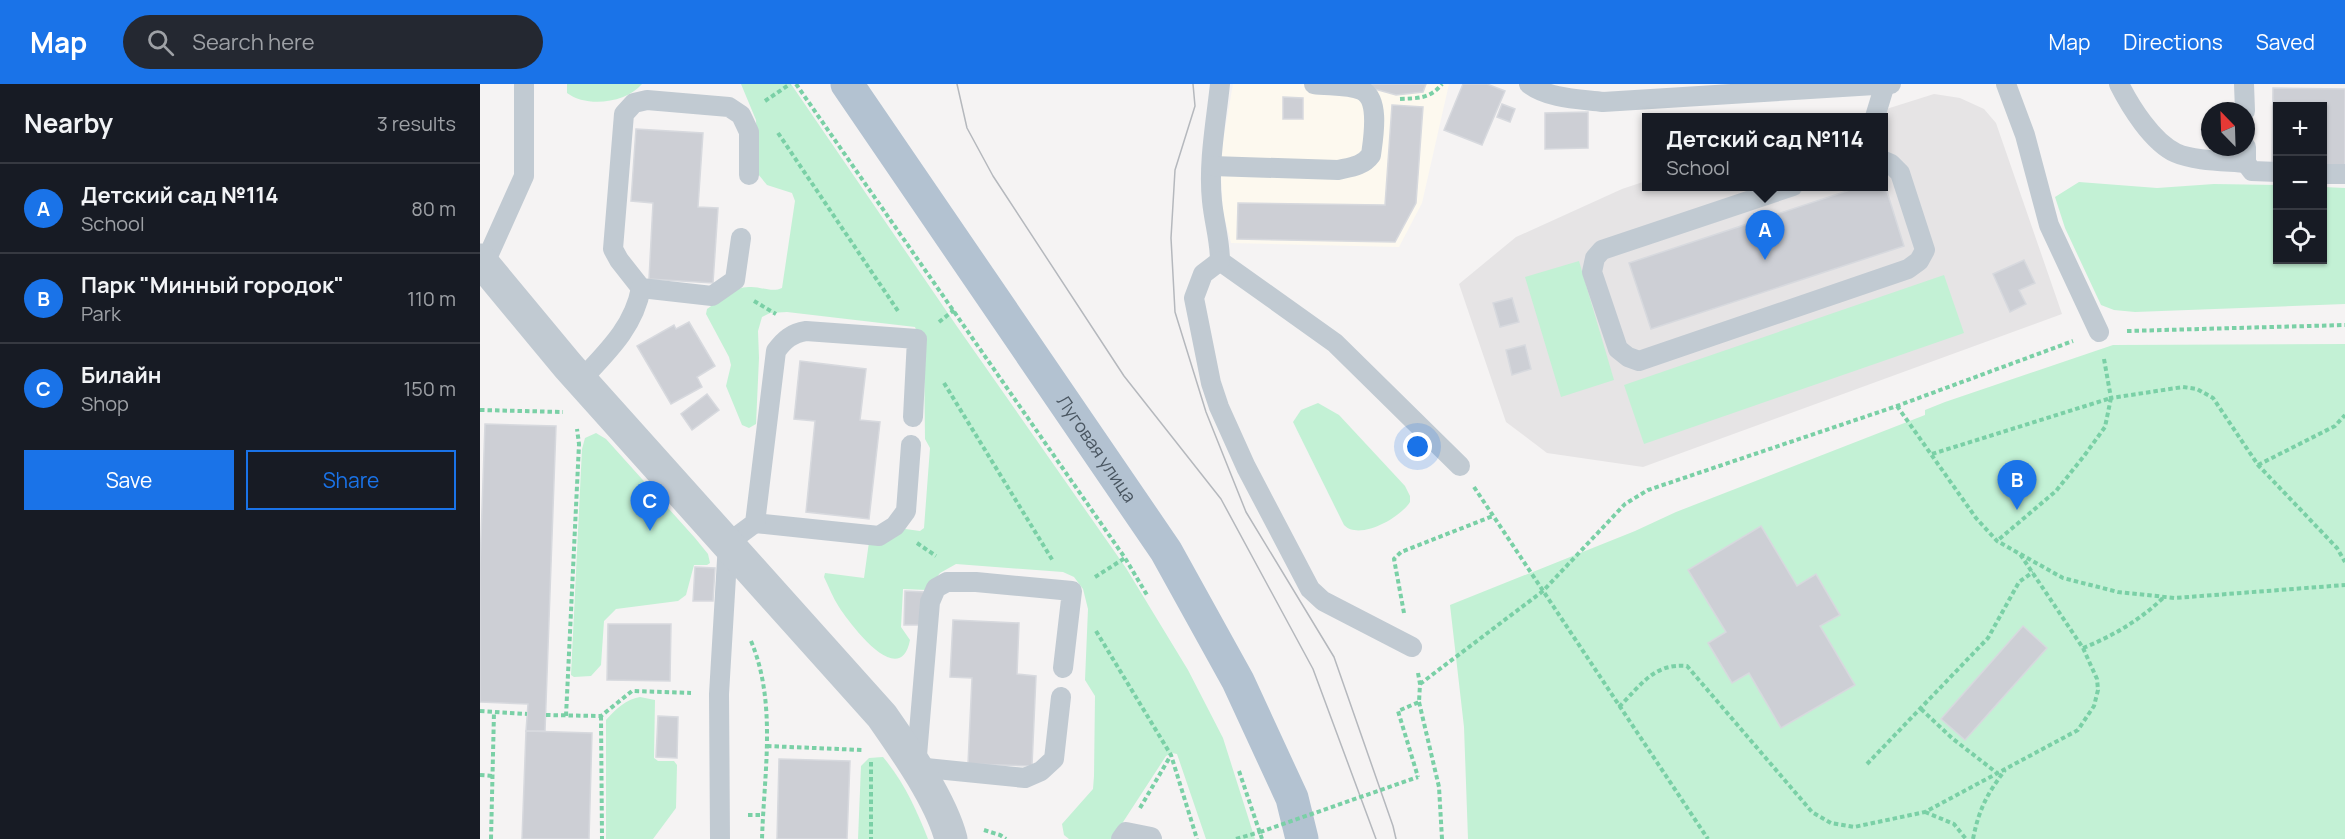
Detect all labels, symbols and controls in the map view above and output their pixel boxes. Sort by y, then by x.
search box [123,15,543,69]
text: Map [30,23,87,61]
icon: search [144,26,177,59]
text: Search here [192,27,315,57]
text: Map [2049,28,2090,56]
text: Directions [2123,28,2223,56]
text: Saved [2256,28,2315,56]
north arrow [2201,102,2255,156]
map controls [2273,102,2327,264]
button: + [2273,102,2327,156]
text: Nearby [24,105,113,141]
text: 3 results [377,110,456,137]
popup [1642,113,1888,191]
text: Детский сад №114 [1666,124,1864,154]
text: School [1666,154,1730,181]
button: − [2273,156,2327,210]
text: Детский сад №114 [81,180,279,210]
text: A [37,195,50,222]
text: 80 m [411,195,456,222]
text: School [81,210,145,237]
pin: A [1746,210,1784,260]
button: locate [2273,210,2327,264]
text: Парк "Минный городок" [81,270,344,300]
text: B [37,285,50,312]
text: 110 m [407,285,456,312]
text: Park [81,300,121,327]
text: Билайн [81,360,161,390]
text: C [36,375,51,402]
text: 150 m [403,375,456,402]
text: Shop [81,390,129,417]
street label: Луговая улица [1052,390,1142,507]
your location [1403,432,1432,461]
button: Save [24,450,234,510]
button: Share [246,450,456,510]
pin: B [1998,460,2036,510]
pin: C [630,482,670,531]

